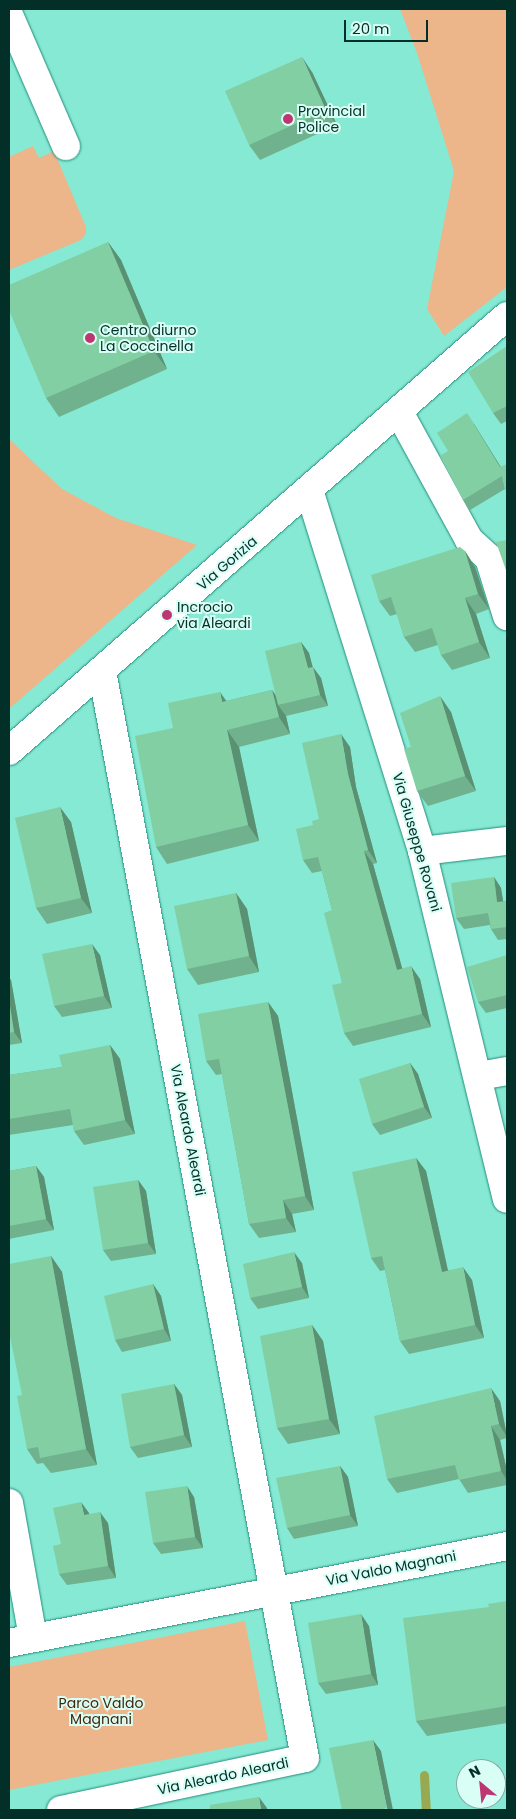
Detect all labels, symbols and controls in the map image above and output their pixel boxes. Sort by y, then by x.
scale bar [346,10,430,42]
text: 20 m [352,18,390,39]
place label: Provincial Police [298,103,365,136]
marker: Provincial Police [282,113,294,125]
place label: Centro diurno La Coccinella [100,322,196,354]
marker: Centro diurno La Coccinella [84,332,96,344]
street label: Via Gorizia [194,532,260,594]
place label: Incrocio via Aleardi [177,599,251,632]
marker: Incrocio via Aleardi [161,609,173,621]
street label: Via Giuseppe Rovani [389,771,445,913]
street label: Via Aleardo Aleardi [167,1063,209,1197]
street label: Via Valdo Magnani [324,1547,458,1589]
park label: Parco Valdo Magnani [59,1695,143,1728]
street label: Via Aleardo Aleardi [156,1754,290,1798]
north arrow [456,1759,506,1809]
text: N [465,1760,484,1783]

